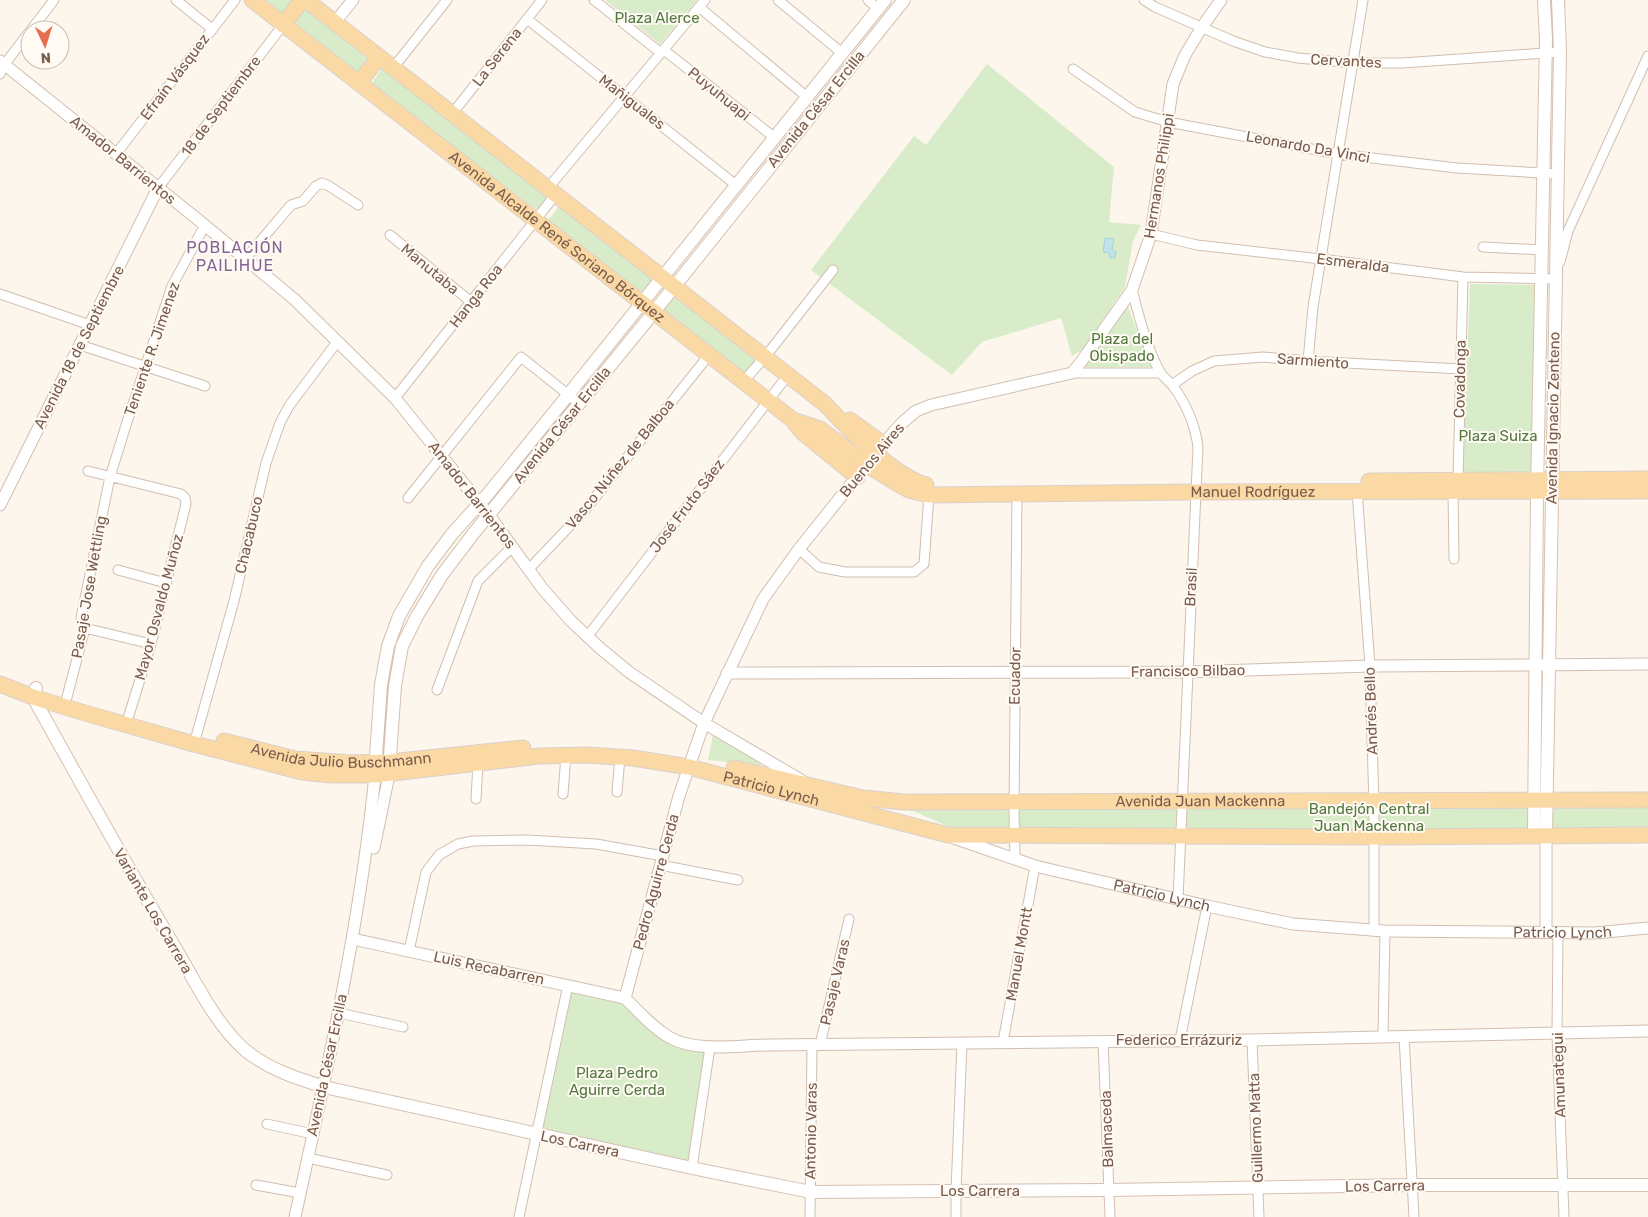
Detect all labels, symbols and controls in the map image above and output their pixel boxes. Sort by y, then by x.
park label: Plaza Alerce [614,9,700,27]
north arrow [20,20,70,70]
street label: La Serena [469,24,525,90]
street label: Efraín Vásquez [137,30,214,124]
street label: Avenida César Ercilla [763,47,869,171]
text: N [40,49,51,66]
street label: Cervantes [1310,50,1382,72]
street label: 18 de Septiembre [177,52,265,160]
street label: Puyuhuapi [684,63,754,125]
street label: Mañiguales [595,71,669,134]
street label: Amador Barrientos [66,112,180,208]
street label: Hermanos Philippi [1140,112,1178,240]
street label: Leonardo Da Vinci [1245,127,1371,167]
street label: Avenida Alcalde René Soriano Bórquez [445,147,669,326]
district label: POBLACIÓN PAILIHUE [186,237,284,275]
street label: Manutaba [398,240,462,298]
street label: Esmeralda [1316,250,1390,276]
street label: Hanga Roa [446,261,506,331]
street label: Avenida 18 de Septiembre [30,262,128,432]
street label: Teniente R. Jimenez [121,279,184,419]
park label: Plaza del Obispado [1089,330,1155,365]
street label: Avenida Ignacio Zenteno [1542,332,1564,504]
street label: Covadonga [1450,340,1470,418]
street label: Sarmiento [1276,350,1350,372]
street label: Avenida César Ercilla [509,363,615,487]
street label: Vasco Núñez de Balboa [562,395,678,533]
street label: Buenos Aires [836,419,908,501]
park label: Plaza Suiza [1458,427,1538,445]
street label: Amador Barrientos [425,438,520,552]
street label: José Fruto Sáez [646,455,728,557]
street label: Manuel Rodríguez [1191,483,1316,501]
street label: Chacabuco [231,495,267,575]
street label: Pasaje Jose Wettling [68,514,110,660]
street label: Mayor Osvaldo Muñoz [131,532,187,682]
street label: Brasil [1181,567,1201,607]
street label: Ecuador [1005,647,1025,705]
street label: Francisco Bilbao [1130,661,1246,681]
street label: Andrés Bello [1360,667,1382,755]
street label: Avenida Julio Buschmann [249,739,432,772]
street label: Patricio Lynch [721,767,822,810]
street label: Avenida Juan Mackenna [1115,792,1285,810]
park label: Bandejón Central Juan Mackenna [1309,800,1429,835]
street label: Pedro Aguirre Cerda [629,812,683,952]
street label: Variante Los Carrera [110,845,196,977]
street label: Patricio Lynch [1112,876,1212,915]
street label: Manuel Montt [1002,905,1036,1002]
street label: Patricio Lynch [1513,922,1613,942]
street label: Pasaje Varas [816,937,854,1027]
street label: Luis Recabarren [432,947,546,989]
street label: Avenida César Ercilla [303,992,351,1138]
street label: Federico Errázuriz [1116,1031,1243,1049]
street label: Amunategui [1549,1032,1569,1118]
park label: Plaza Pedro Aguirre Cerda [569,1064,665,1099]
street label: Guillermo Matta [1245,1073,1267,1183]
street label: Antonio Varas [801,1082,821,1180]
street label: Balmaceda [1097,1090,1117,1168]
street label: Los Carrera [539,1127,621,1161]
street label: Los Carrera [1345,1176,1425,1196]
street label: Los Carrera [940,1182,1020,1200]

